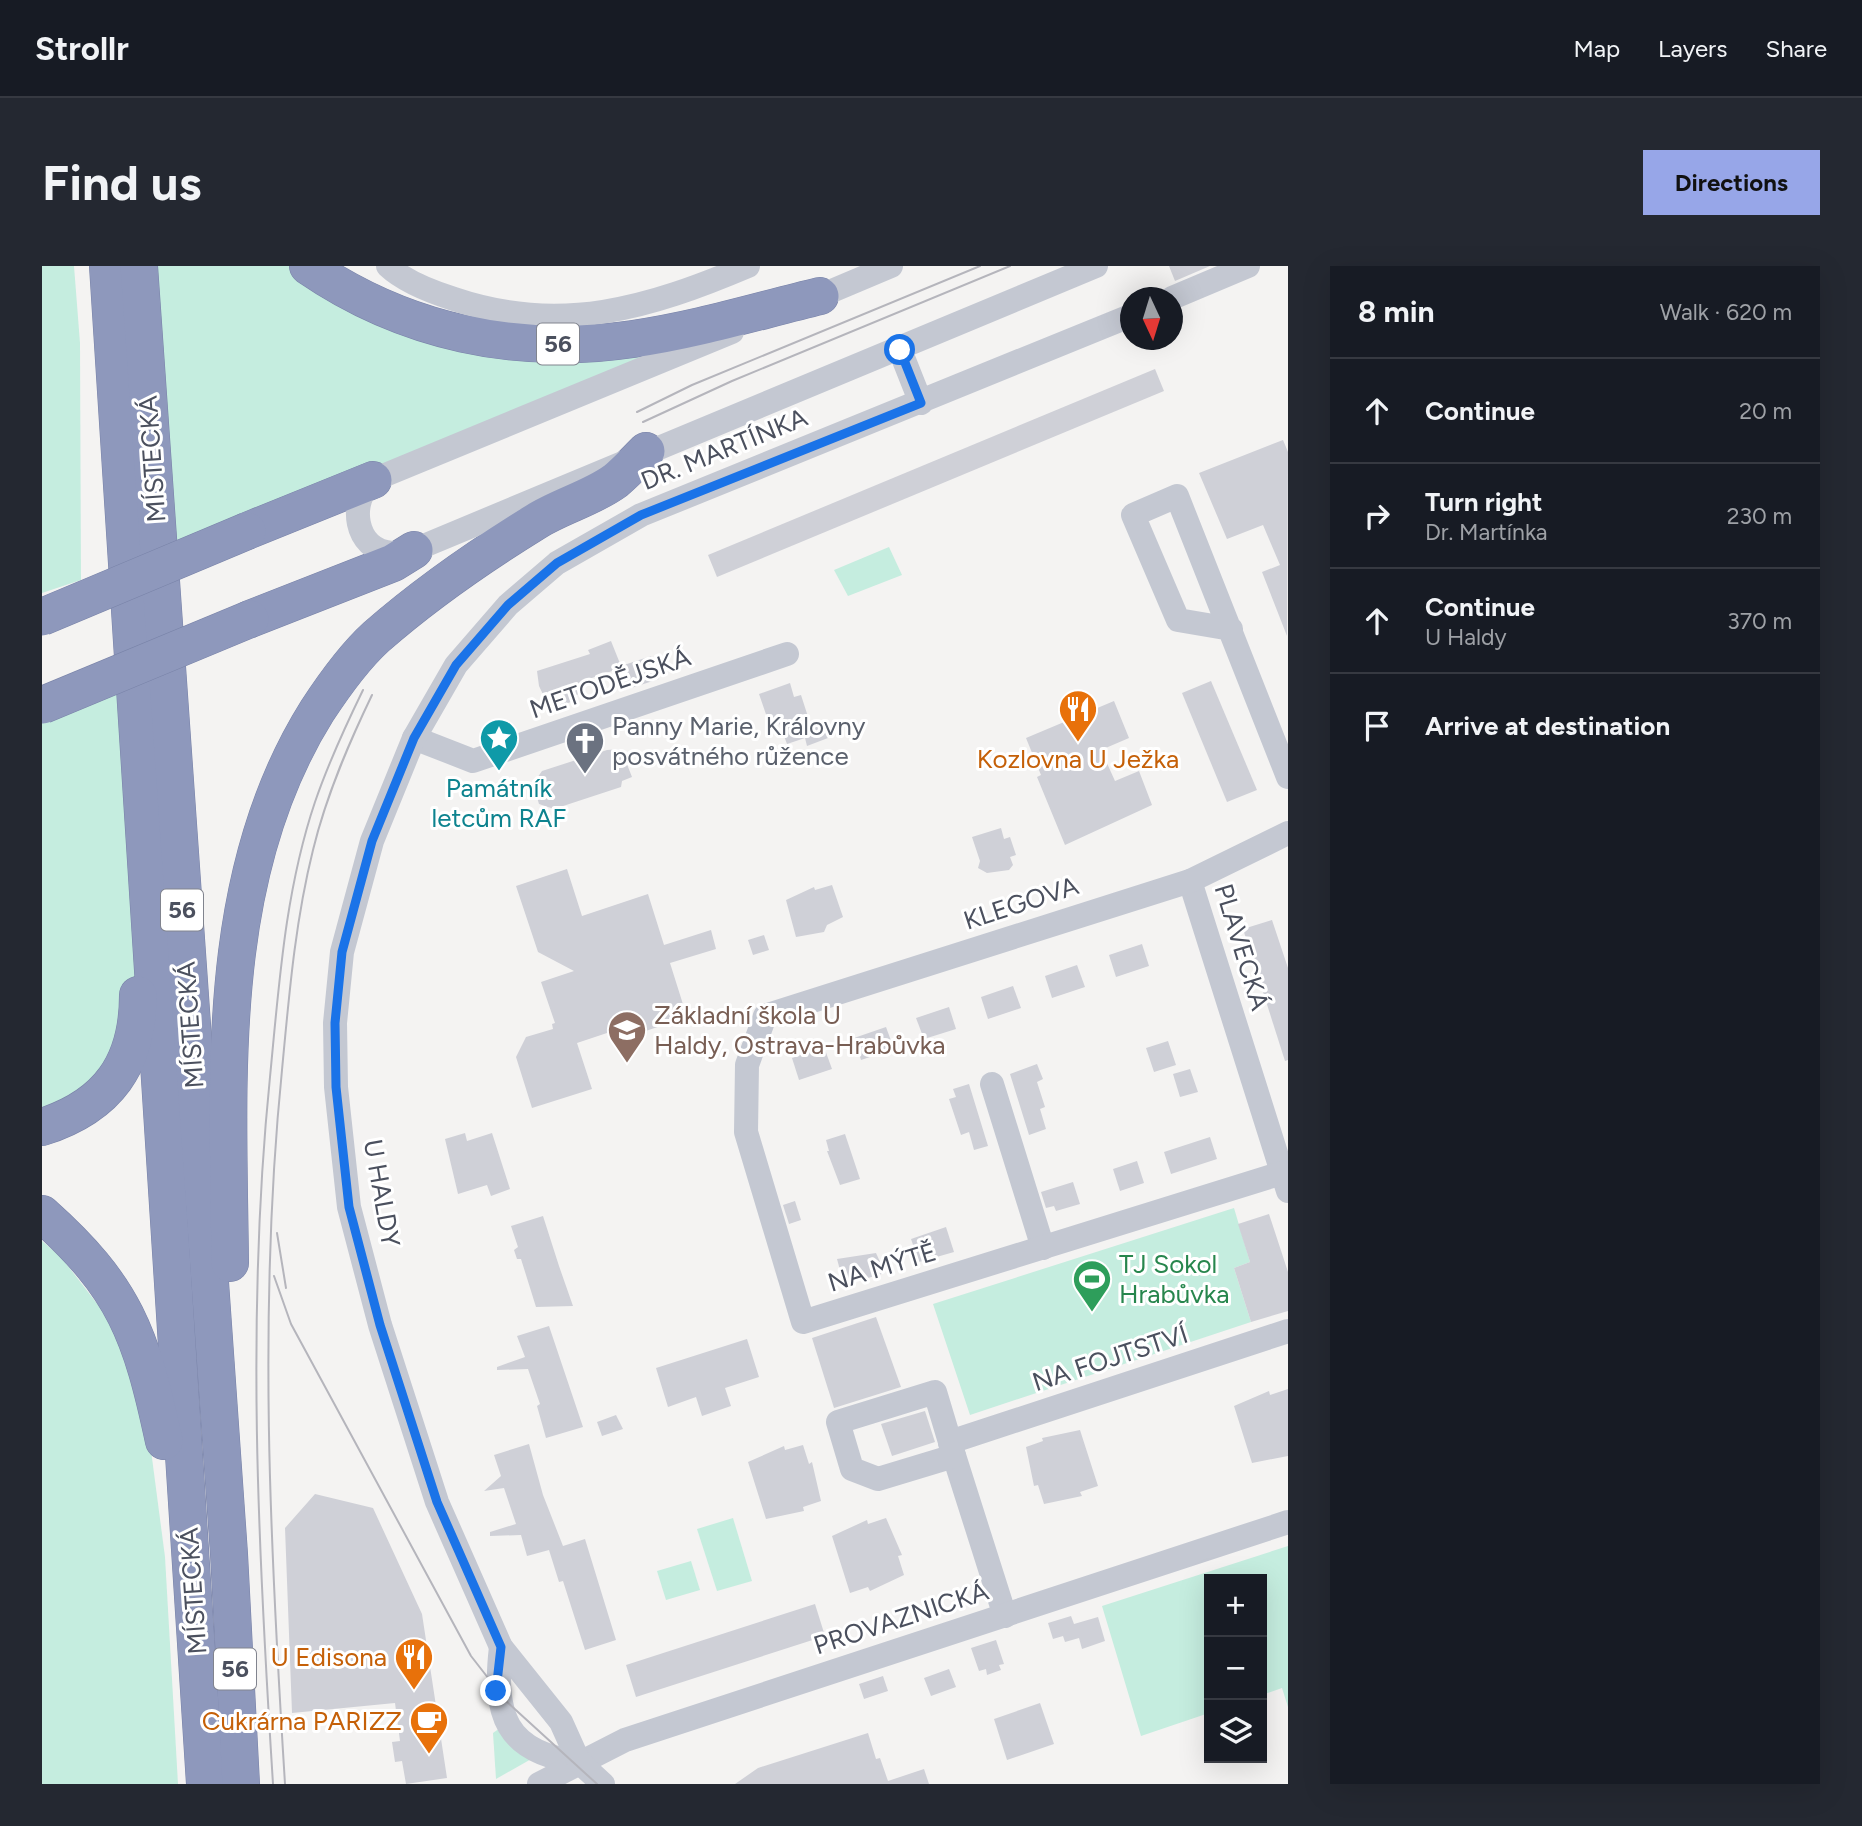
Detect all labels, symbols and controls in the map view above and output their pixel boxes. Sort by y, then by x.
text: Strollr [35,29,129,68]
text: Map [1573,34,1620,63]
text: Layers [1658,34,1727,63]
text: Share [1765,34,1827,63]
button: Directions [1643,150,1820,215]
text: Find us [42,153,201,212]
north arrow [1120,287,1183,350]
text: 8 min [1358,293,1435,330]
text: Walk · 620 m [1660,298,1792,326]
road number: 56 [537,323,579,364]
route start [884,334,915,365]
icon: ahead [1358,392,1396,430]
street label: MÍSTECKÁ [132,394,172,523]
text: Continue [1425,395,1535,427]
text: 20 m [1739,397,1792,425]
street label: DR. MARTÍNKA [636,401,812,497]
text: Turn right [1425,486,1542,518]
icon: right [1358,497,1396,535]
text: 230 m [1727,502,1792,530]
text: Dr. Martínka [1425,518,1548,546]
text: Continue [1425,591,1535,623]
icon: ahead [1358,602,1396,640]
text: 370 m [1727,607,1792,635]
text: U Haldy [1425,623,1507,651]
street label: METODĚJSKÁ [525,640,695,725]
restaurant icon: Kozlovna U Ježka [1057,688,1099,743]
icon: arrive [1358,707,1396,745]
place label: Panny Marie, Královny posvátného růžence [612,710,866,772]
text: Arrive at destination [1425,710,1670,742]
place icon: Památník letcům RAF [478,717,520,772]
church icon: Panny Marie, Královny posvátného růžence [564,720,606,775]
place label: Kozlovna U Ježka [977,743,1179,775]
place label: Památník letcům RAF [432,772,566,834]
street label: KLEGOVA [959,869,1083,937]
street label: PLAVECKÁ [1208,880,1277,1015]
road number: 56 [161,890,203,930]
street label: MÍSTECKÁ [170,960,210,1089]
place label: Základní škola U Haldy, Ostrava-Hrabůvka [654,999,945,1061]
school or university icon: Základní škola U Haldy, Ostrava-Hrabůvka [606,1009,648,1064]
street label: U HALDY [357,1137,407,1250]
street label: NA MÝTĚ [824,1235,940,1299]
place label: TJ Sokol Hrabůvka [1119,1248,1229,1310]
sports icon: TJ Sokol Hrabůvka [1071,1258,1113,1313]
street label: NA FOJTSTVÍ [1028,1318,1193,1398]
street label: MÍSTECKÁ [173,1526,213,1655]
map controls [1204,1574,1267,1763]
button: + [1204,1574,1267,1637]
street label: PROVAZNICKÁ [810,1575,993,1661]
restaurant icon: U Edisona [393,1636,435,1691]
button: − [1204,1637,1267,1700]
place label: U Edisona [271,1641,387,1673]
road number: 56 [214,1648,256,1689]
route end [480,1675,511,1706]
cafe icon: Cukrárna PARIZZ [408,1700,450,1755]
button: layers [1204,1700,1267,1763]
place label: Cukrárna PARIZZ [202,1705,402,1737]

